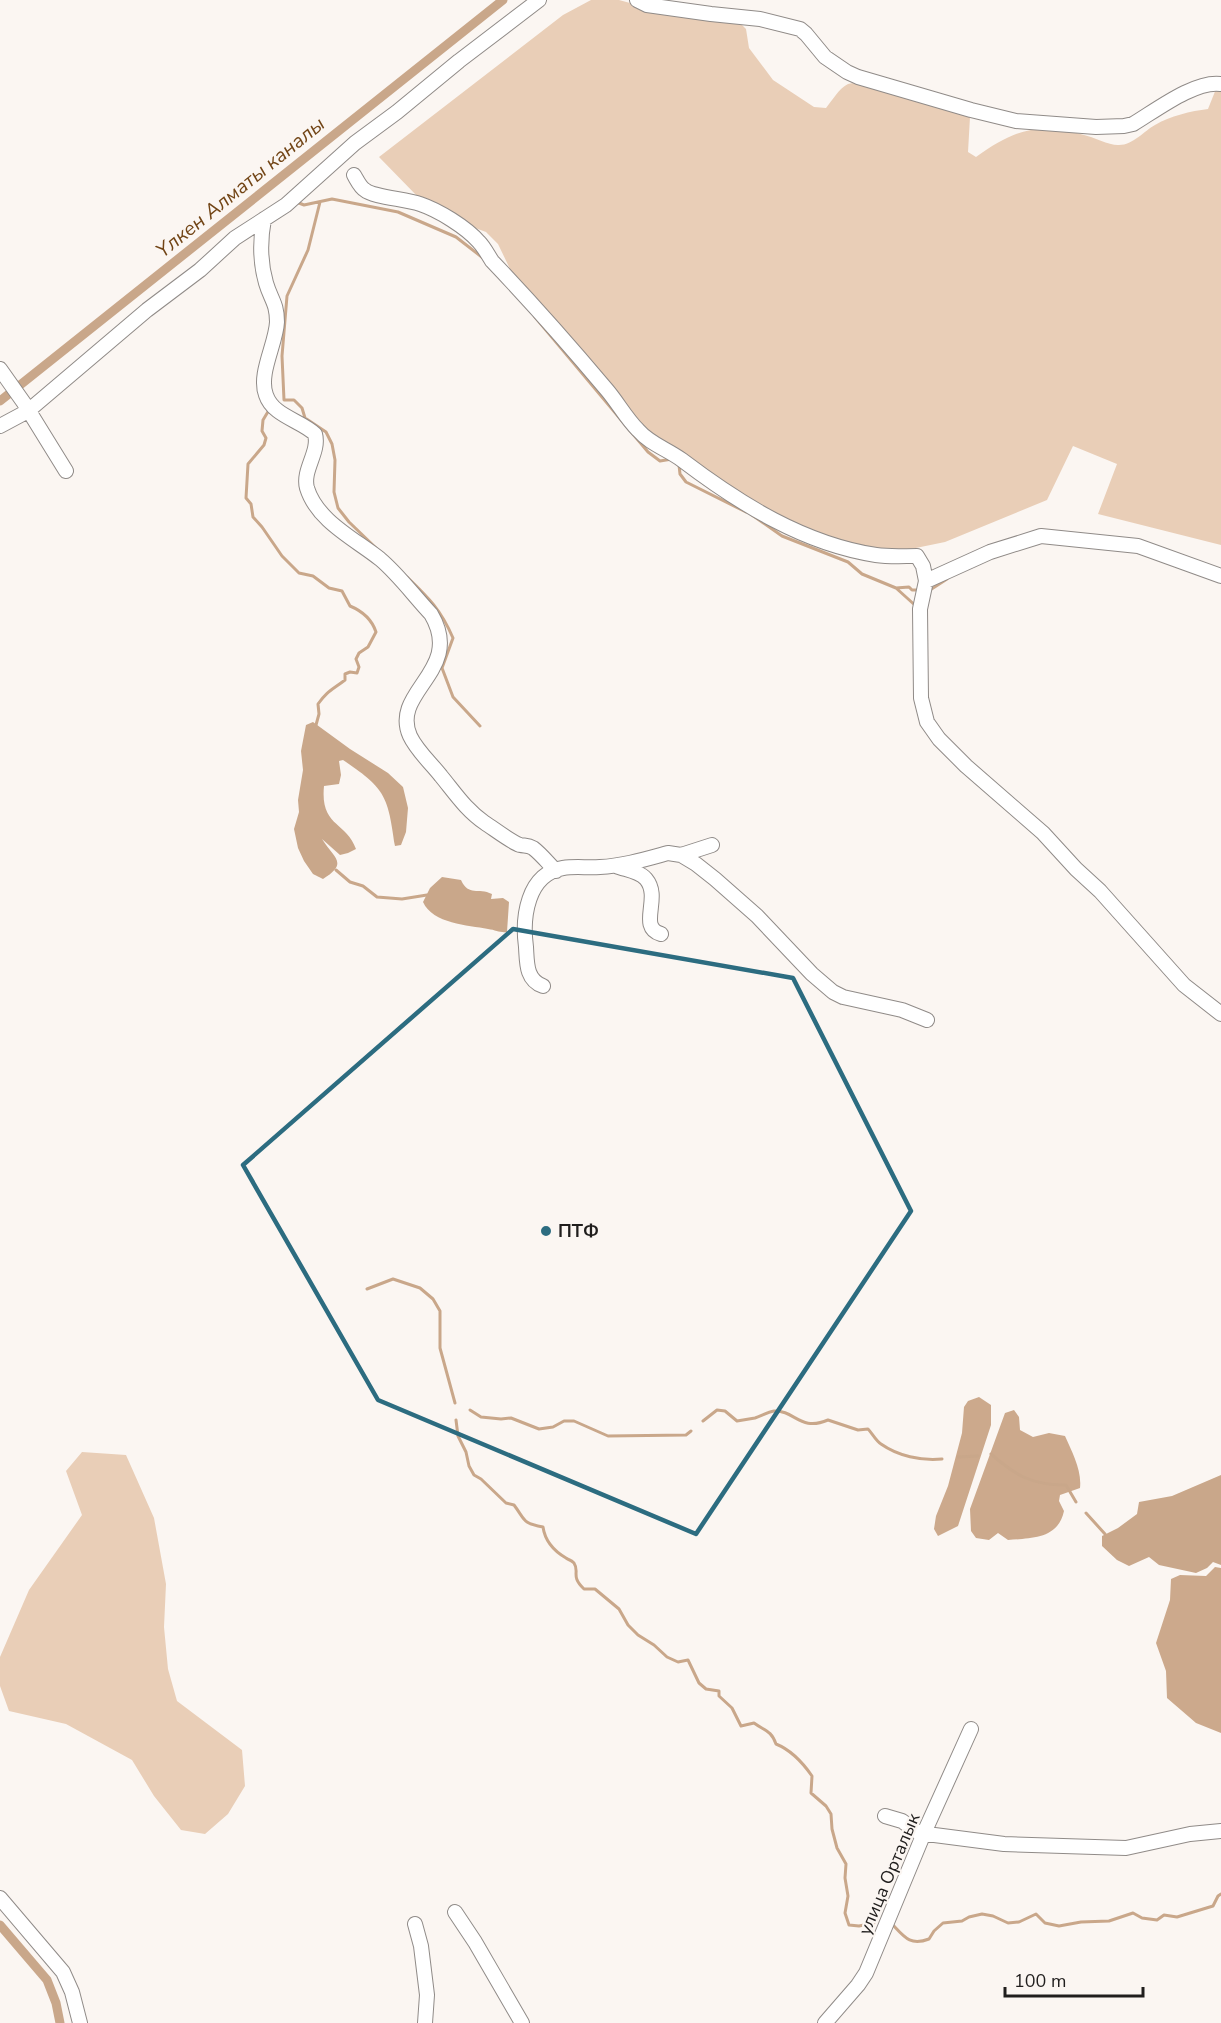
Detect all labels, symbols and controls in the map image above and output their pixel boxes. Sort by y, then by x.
water label: Үлкен Алматы каналы [150,111,330,264]
place label: ПТФ [558,1219,599,1243]
marker: ПТФ [539,1224,553,1238]
street label: улица Орталык [853,1809,926,1939]
scale bar [1005,1960,1143,1998]
text: 100 m [1014,1969,1066,1993]

